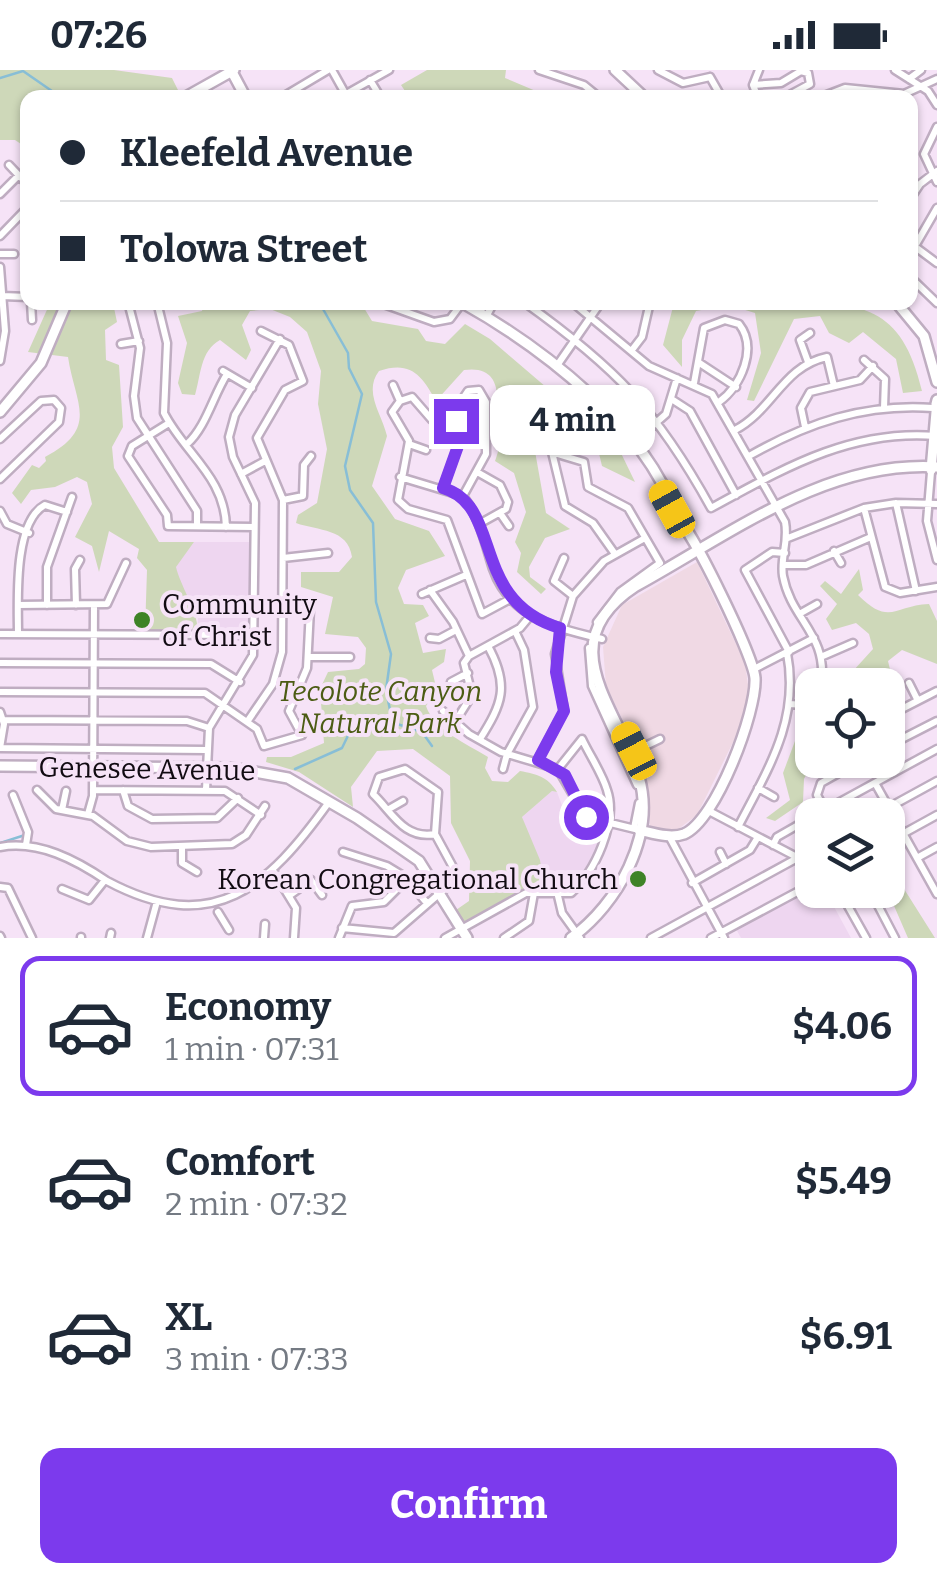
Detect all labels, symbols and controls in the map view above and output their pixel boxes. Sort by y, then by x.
text: 07:26 [50,12,147,58]
text: Kleefeld Avenue [120,130,413,176]
text: Tolowa Street [120,226,367,272]
callout: 4 min [491,386,656,456]
route end [434,399,479,444]
text: 4 min [529,401,616,439]
car [644,475,700,543]
place label: Community of Christ [162,588,317,653]
marker: Community of Christ [131,609,153,631]
map controls [795,668,905,908]
button: locate [795,668,905,778]
park label: Tecolote Canyon Natural Park [278,675,482,740]
car [607,717,661,785]
street label: Genesee Avenue [38,751,256,787]
route start [564,795,609,840]
button: layers [795,798,905,908]
place label: Korean Congregational Church [217,863,618,896]
marker: Korean Congregational Church [627,868,649,890]
icon: car [45,981,135,1071]
text: Economy [165,984,331,1030]
text: $4.06 [792,1003,892,1049]
text: 1 min · 07:31 [165,1030,339,1068]
icon: car [45,1136,135,1226]
text: Comfort [165,1139,315,1185]
text: $5.49 [795,1158,892,1204]
text: 2 min · 07:32 [165,1185,348,1223]
icon: car [45,1291,135,1381]
text: XL [165,1294,212,1340]
text: $6.91 [800,1313,892,1359]
text: 3 min · 07:33 [165,1340,349,1378]
button: Confirm [40,1448,897,1563]

